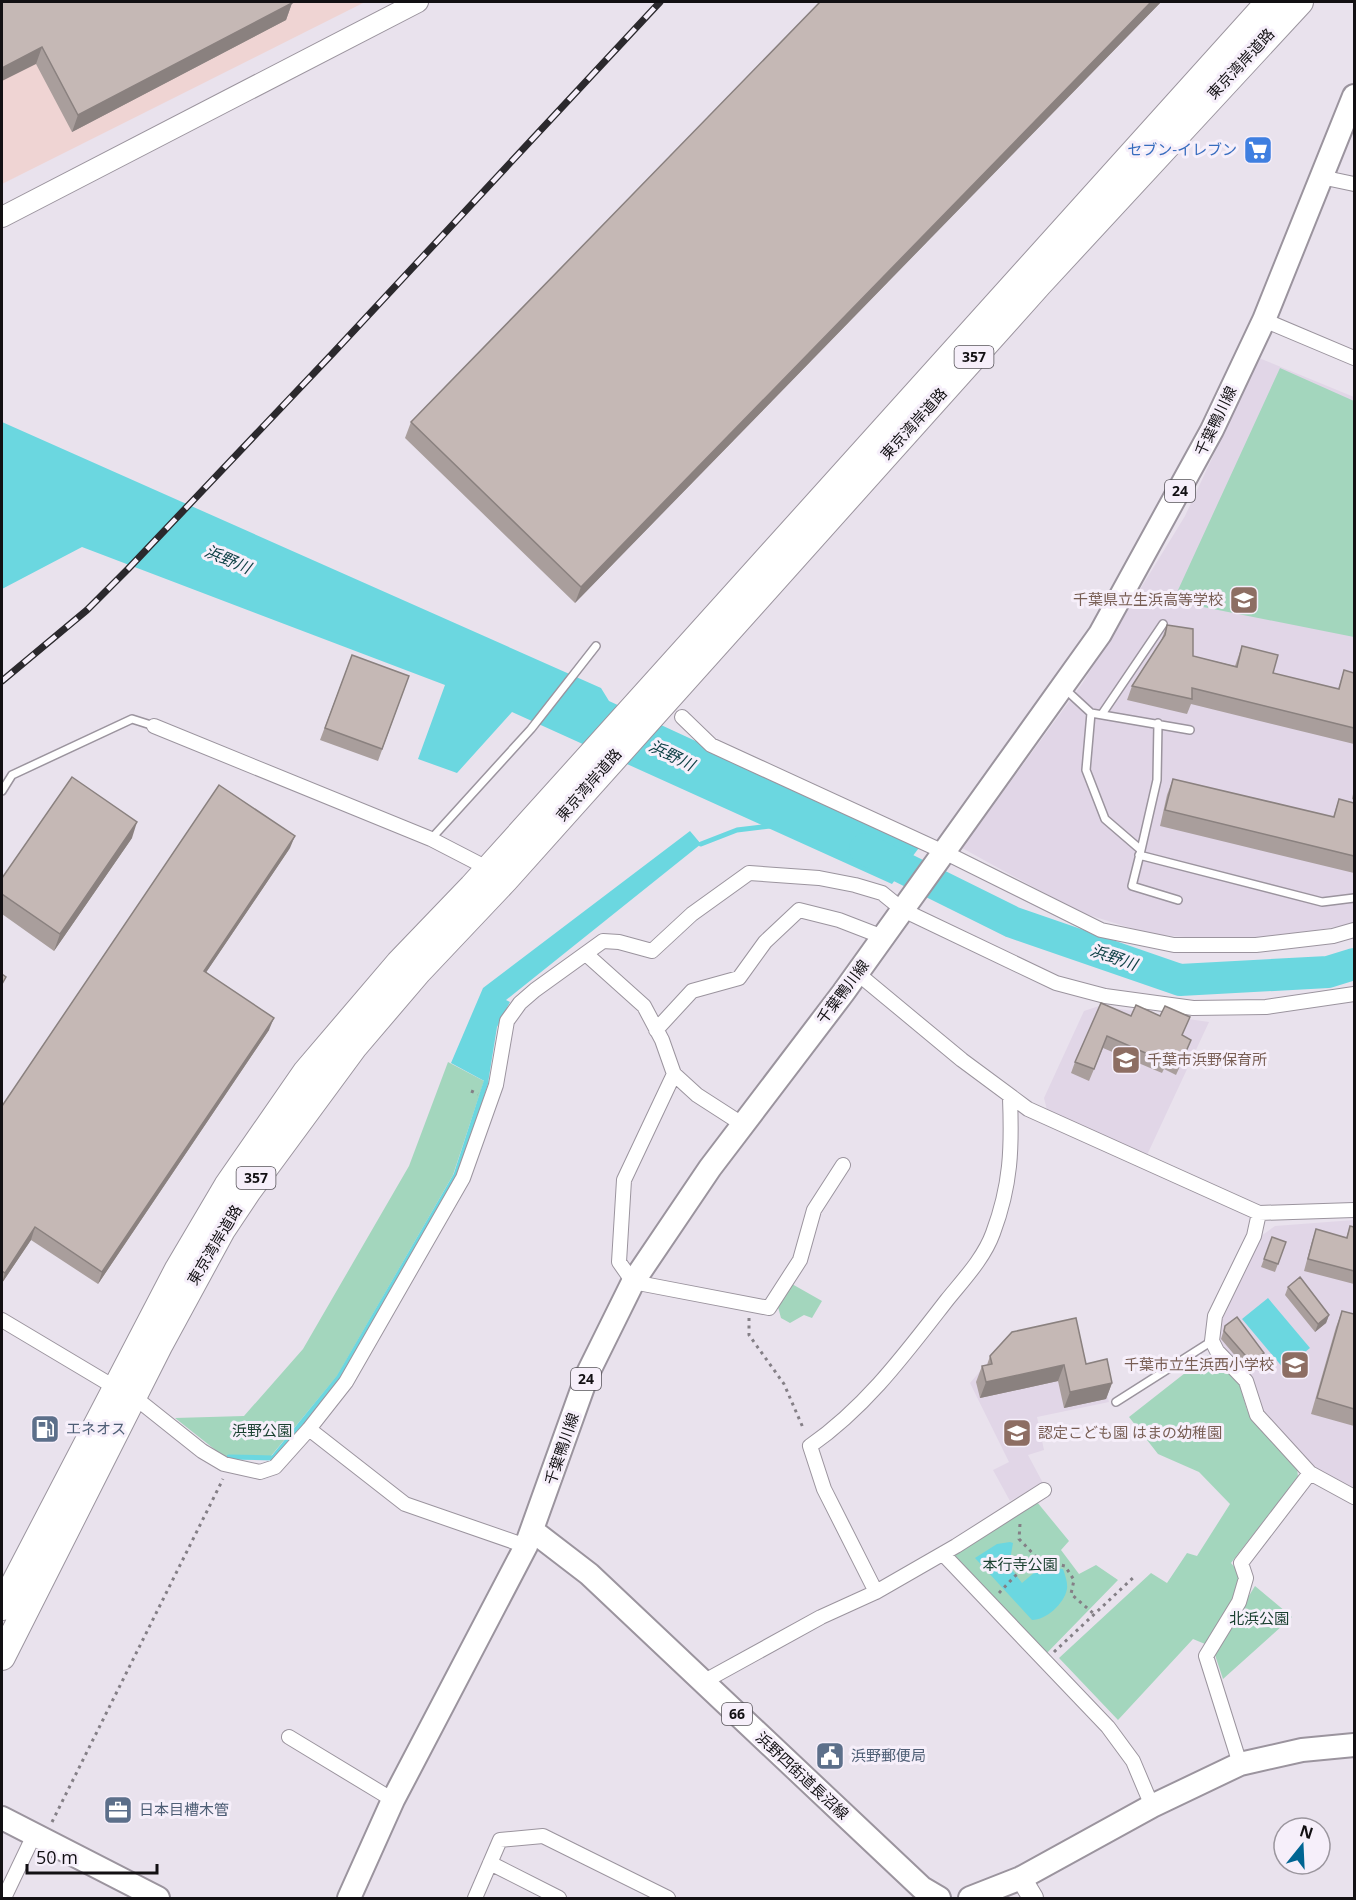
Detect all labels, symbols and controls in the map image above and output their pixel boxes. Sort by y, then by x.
street label: 東京湾岸道路 [1202,24,1278,103]
supermarket icon: セブン-イレブン [1242,134,1274,166]
place label: セブン-イレブン [1127,139,1237,159]
road number: 357 [954,346,994,368]
street label: 千葉鴨川線 [1190,382,1241,459]
street label: 東京湾岸道路 [876,383,951,463]
road number: 24 [1165,480,1195,502]
water label: 浜野川 [202,539,256,579]
school or university icon: 千葉県立生浜高等学校 [1228,584,1260,616]
place label: 千葉県立生浜高等学校 [1073,589,1223,609]
water label: 浜野川 [646,735,700,776]
street label: 東京湾岸道路 [551,744,625,825]
water label: 浜野川 [1088,939,1142,976]
street label: 千葉鴨川線 [812,955,873,1027]
school or university icon: 千葉市浜野保育所 [1110,1044,1142,1076]
place label: 千葉市浜野保育所 [1147,1049,1267,1069]
road number: 357 [236,1167,276,1189]
street label: 東京湾岸道路 [182,1201,246,1288]
school or university icon: 千葉市立生浜西小学校 [1279,1349,1311,1381]
place label: 千葉市立生浜西小学校 [1124,1354,1274,1374]
road number: 24 [571,1368,601,1390]
street label: 千葉鴨川線 [539,1410,583,1487]
fuel station icon: エネオス [29,1413,61,1445]
school or university icon: 認定こども園 はまの幼稚園 [1001,1417,1033,1449]
place label: エネオス [66,1418,126,1438]
park label: 浜野公園 [232,1420,292,1440]
place label: 認定こども園 はまの幼稚園 [1038,1422,1222,1442]
park label: 本行寺公園 [982,1554,1058,1574]
park label: 北浜公園 [1229,1608,1289,1628]
road number: 66 [722,1703,752,1725]
street label: 浜野四街道長沼線 [752,1727,853,1824]
public building icon: 浜野郵便局 [814,1740,846,1772]
place label: 浜野郵便局 [851,1745,926,1765]
office icon: 日本目槽木管 [102,1794,134,1826]
place label: 日本目槽木管 [139,1799,229,1819]
north arrow [1272,1816,1332,1876]
text: N [1297,1819,1316,1844]
scale bar [27,1837,158,1875]
text: 50 m [36,1845,78,1869]

